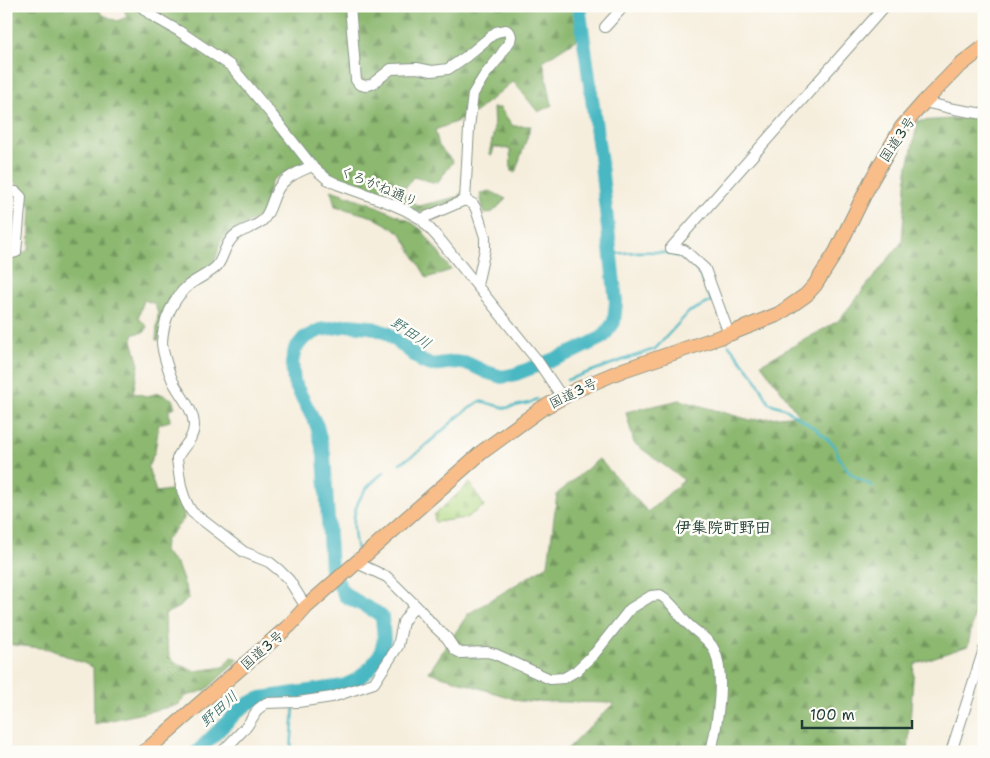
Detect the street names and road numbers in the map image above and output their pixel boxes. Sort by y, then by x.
street label: 国道3号 [875,112,919,166]
street label: くろがね通り [337,161,421,211]
street label: 国道3号 [546,374,600,412]
street label: 国道3号 [237,626,287,674]

